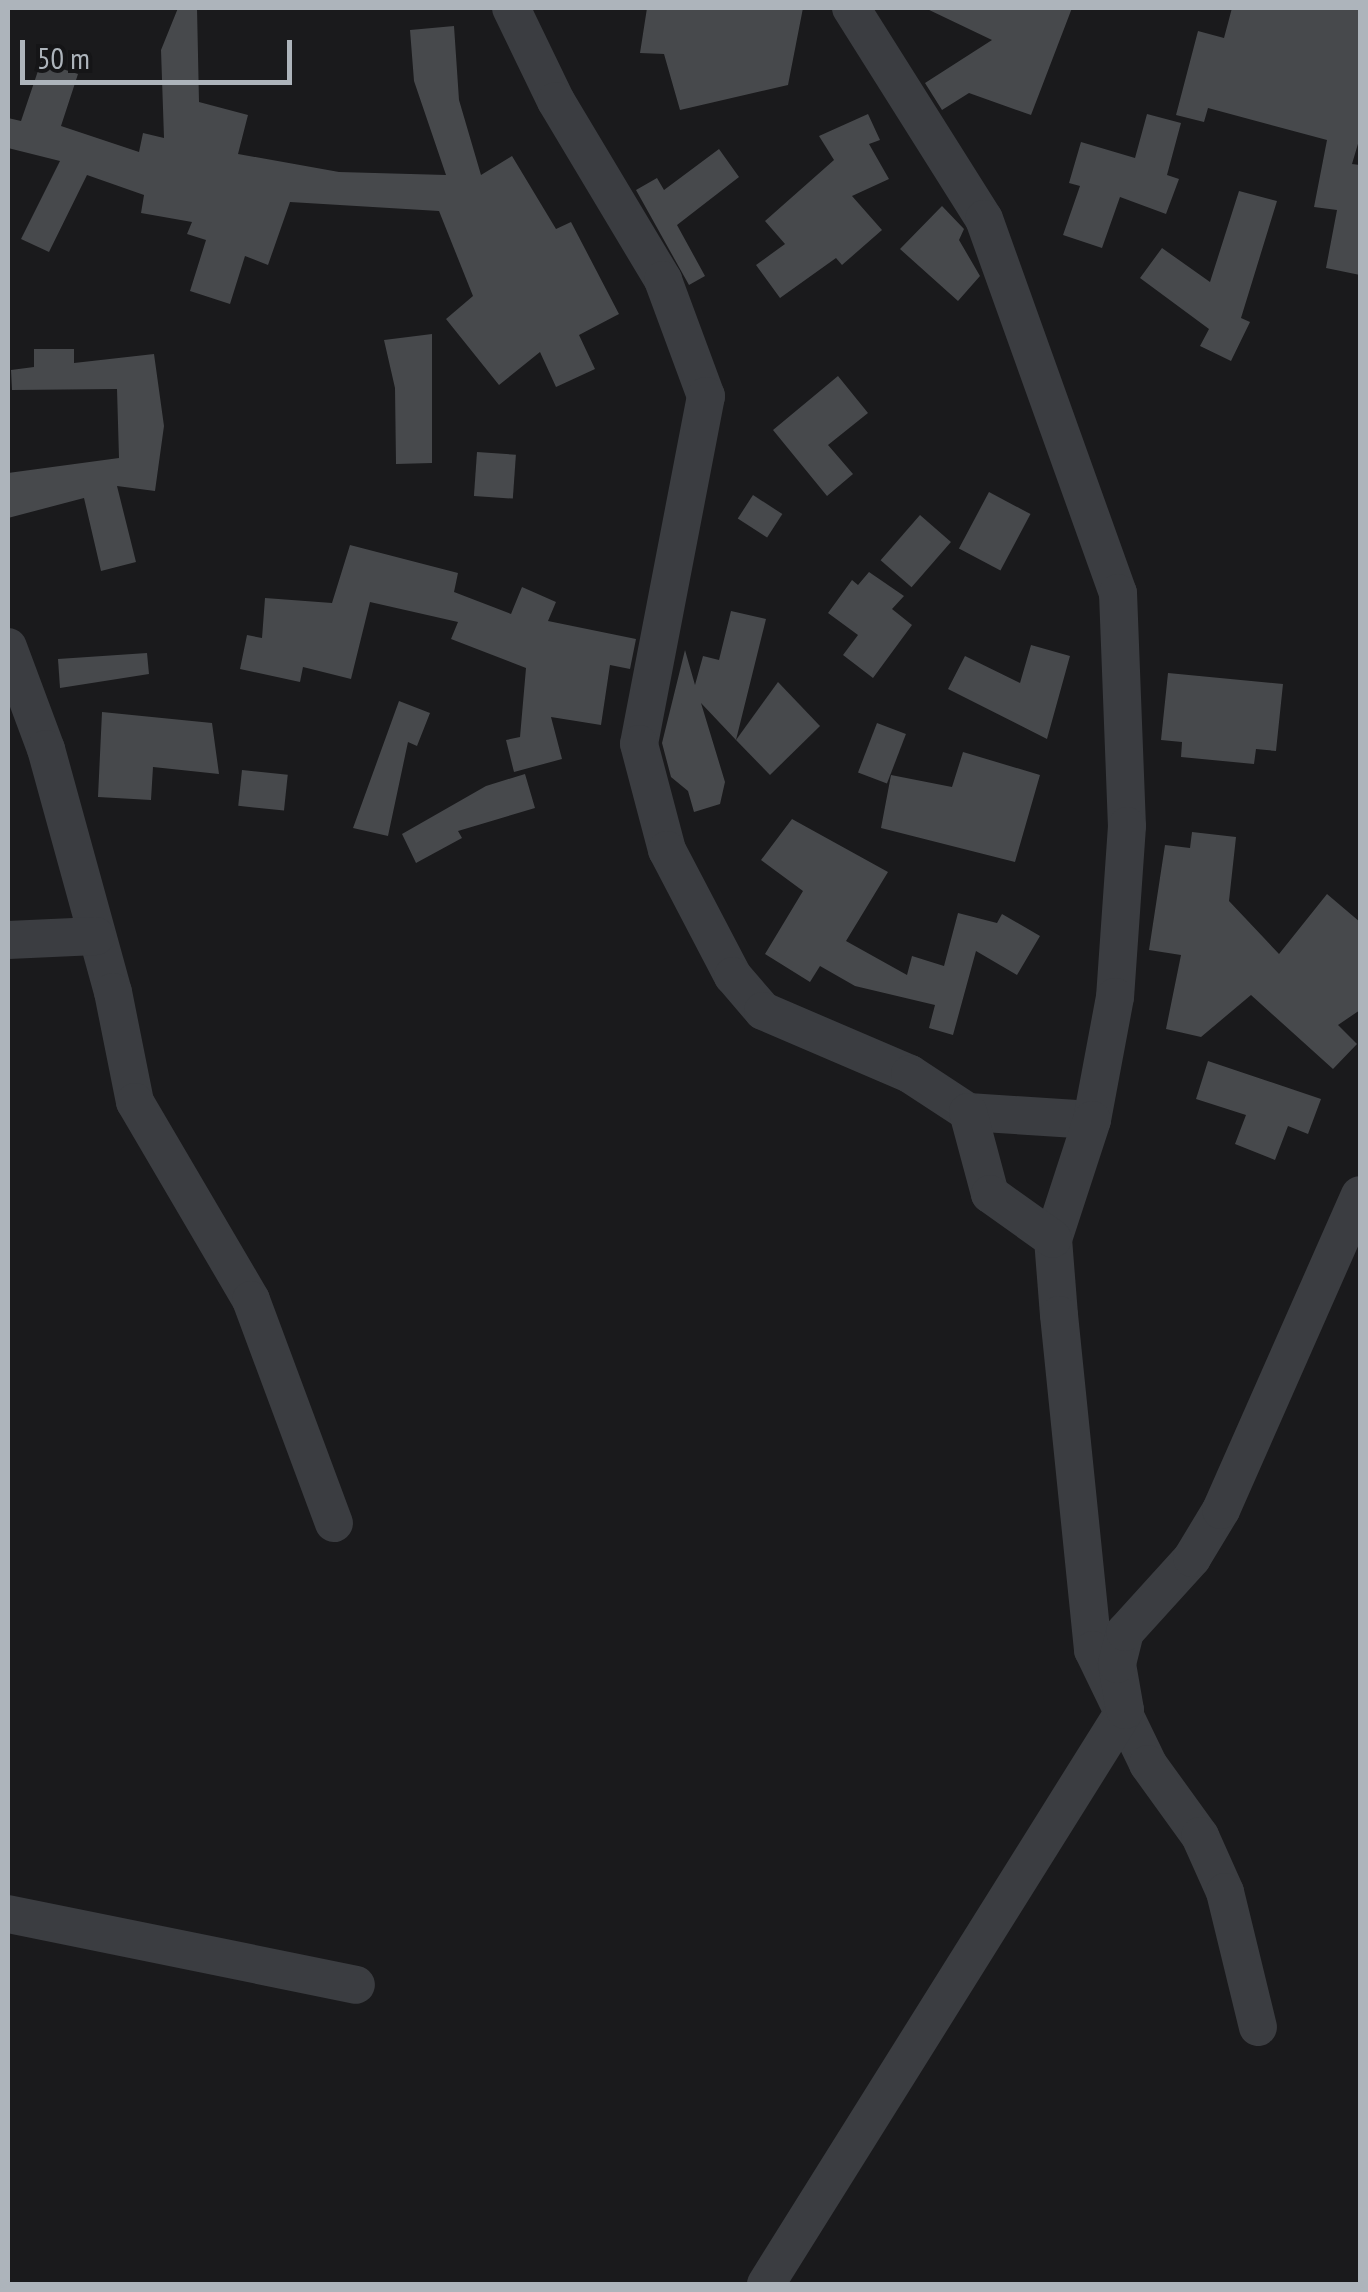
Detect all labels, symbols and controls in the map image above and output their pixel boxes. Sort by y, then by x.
scale bar [25,20,298,82]
text: 50 m [37,38,90,77]

